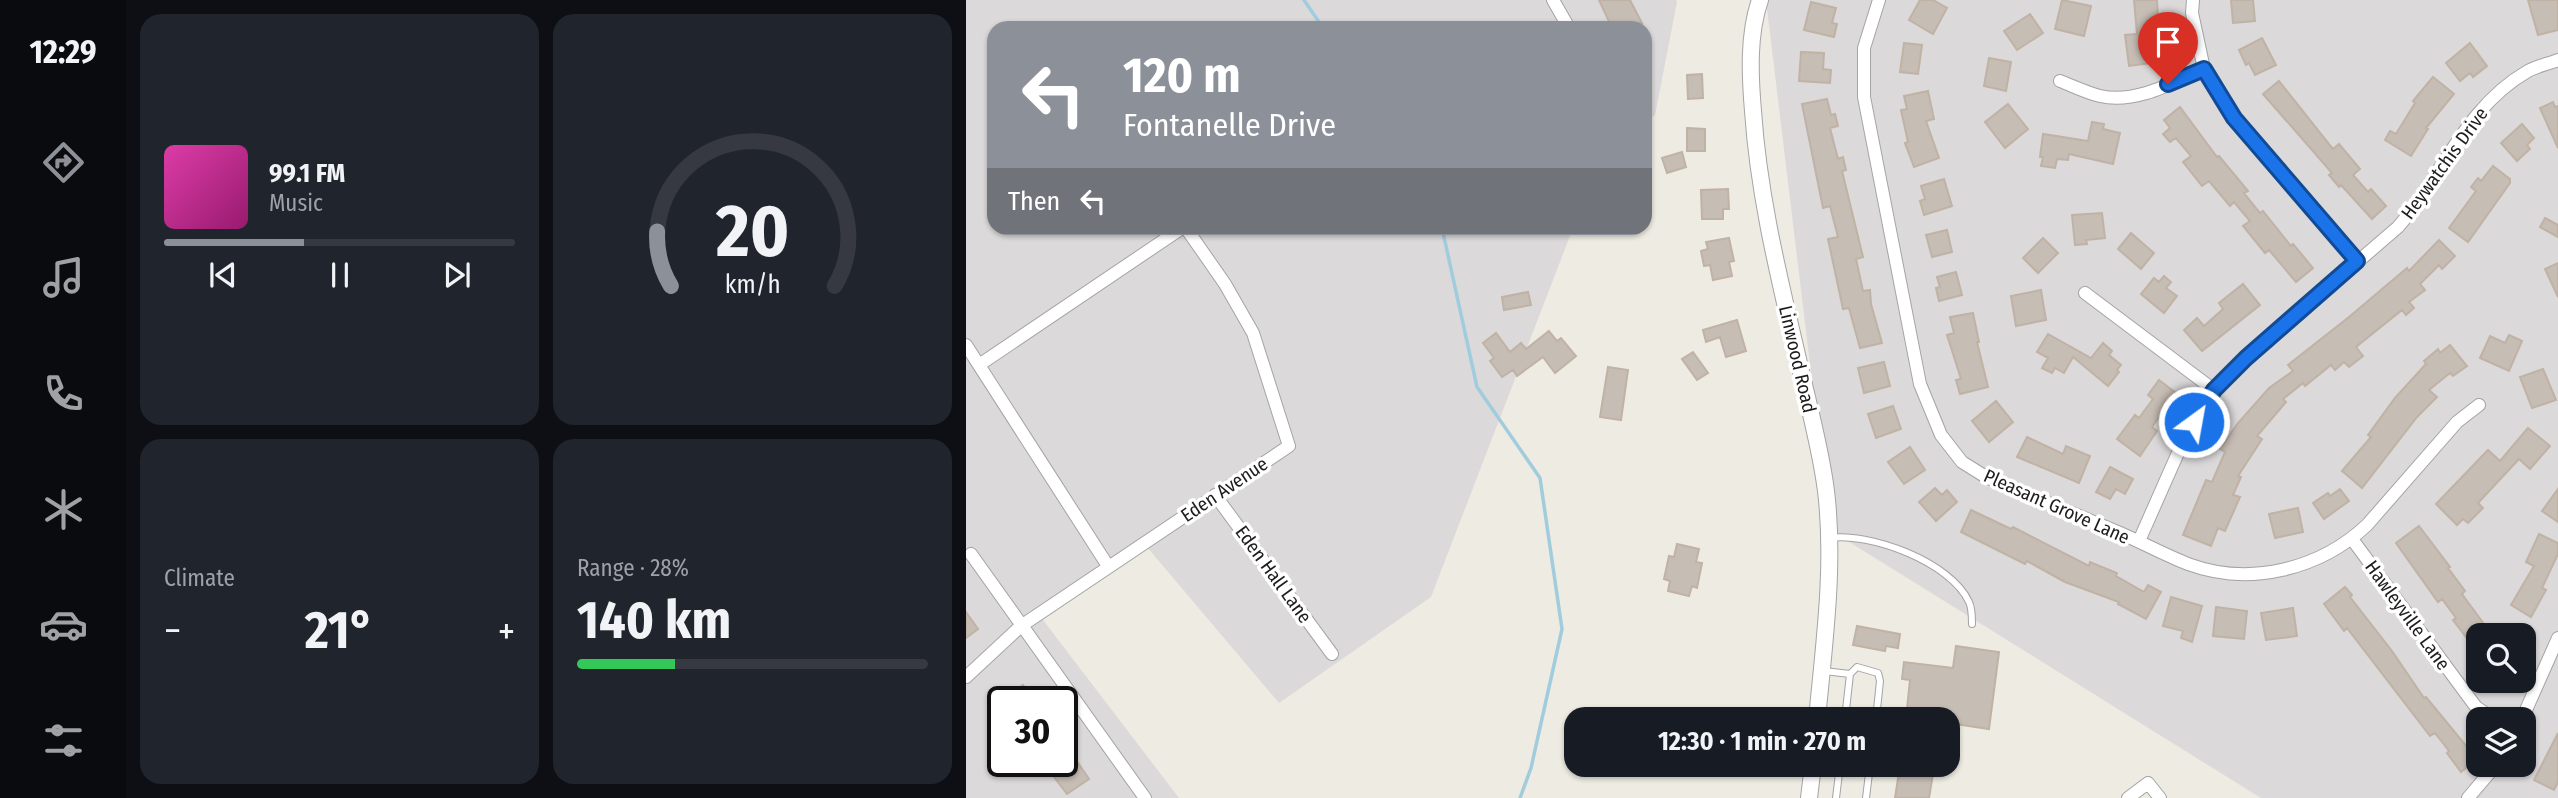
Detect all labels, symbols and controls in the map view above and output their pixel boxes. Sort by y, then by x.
pin [2138,12.0,2198,84]
icon: arrive [2149,23,2187,61]
text: 12:29 [30,33,96,71]
text: 120 m [1123,46,1241,105]
icon: left [1008,49,1099,140]
street label: Heywatchis Drive [2396,103,2493,224]
text: Fontanelle Drive [1123,106,1336,144]
icon: directions [39,138,88,187]
text: 99.1 FM [269,158,345,189]
icon: left [1074,182,1112,220]
text: Then [1008,186,1060,217]
text: 20 [715,188,789,275]
text: Music [269,189,323,217]
icon: music [39,253,88,302]
icon: previous [204,256,242,294]
icon: pause [321,256,359,294]
icon: next [438,256,476,294]
text: km/h [725,270,780,300]
street label: Linwood Road [1774,303,1821,415]
icon: phone [39,369,88,418]
position arrow [2157,385,2231,459]
street label: Eden Avenue [1177,452,1272,527]
street label: Pleasant Grove Lane [1980,464,2133,549]
icon: climate [39,485,88,534]
street label: Eden Hall Lane [1231,521,1317,627]
text: Range · 28% [577,554,689,582]
street label: Hawleyville Lane [2360,556,2455,675]
text: Climate [164,564,235,592]
text: 140 km [577,589,731,652]
text: 21° [305,599,374,662]
icon: car [39,600,88,649]
text: − [164,608,181,654]
text: + [498,608,515,654]
map controls [2466,623,2536,777]
button: search [2466,623,2536,693]
speed limit sign: 30 [987,686,1078,777]
button: layers [2466,707,2536,777]
icon: filters [39,716,88,765]
text: 12:30 · 1 min · 270 m [1658,726,1866,757]

